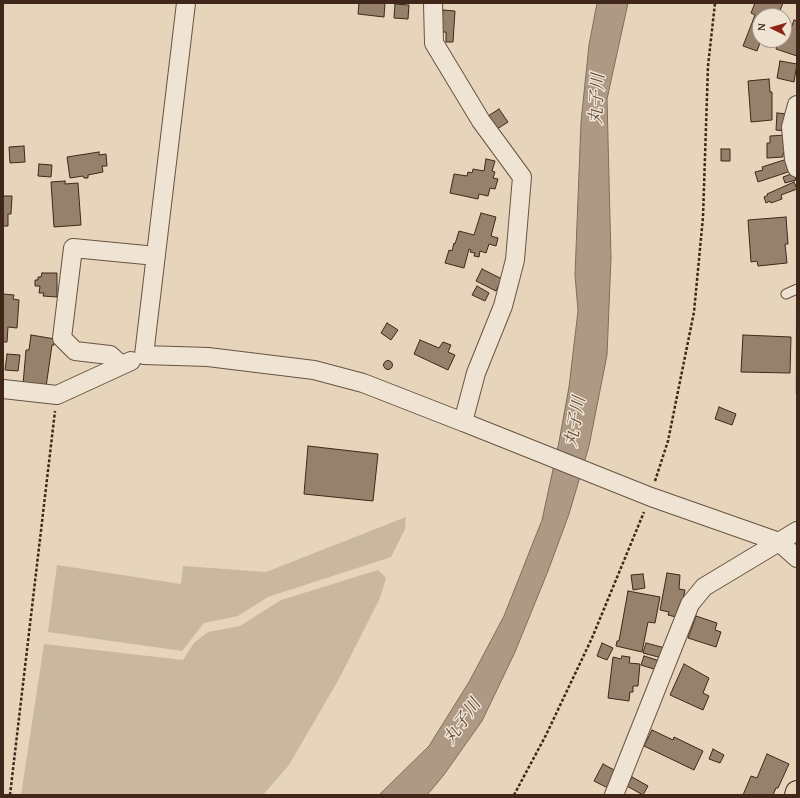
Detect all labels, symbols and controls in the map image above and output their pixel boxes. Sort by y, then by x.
north arrow [752,8,792,48]
text: N [753,23,769,31]
water label: 丸子川 [586,73,610,125]
water label: 丸子川 [562,395,590,449]
water label: 丸子川 [440,695,486,749]

